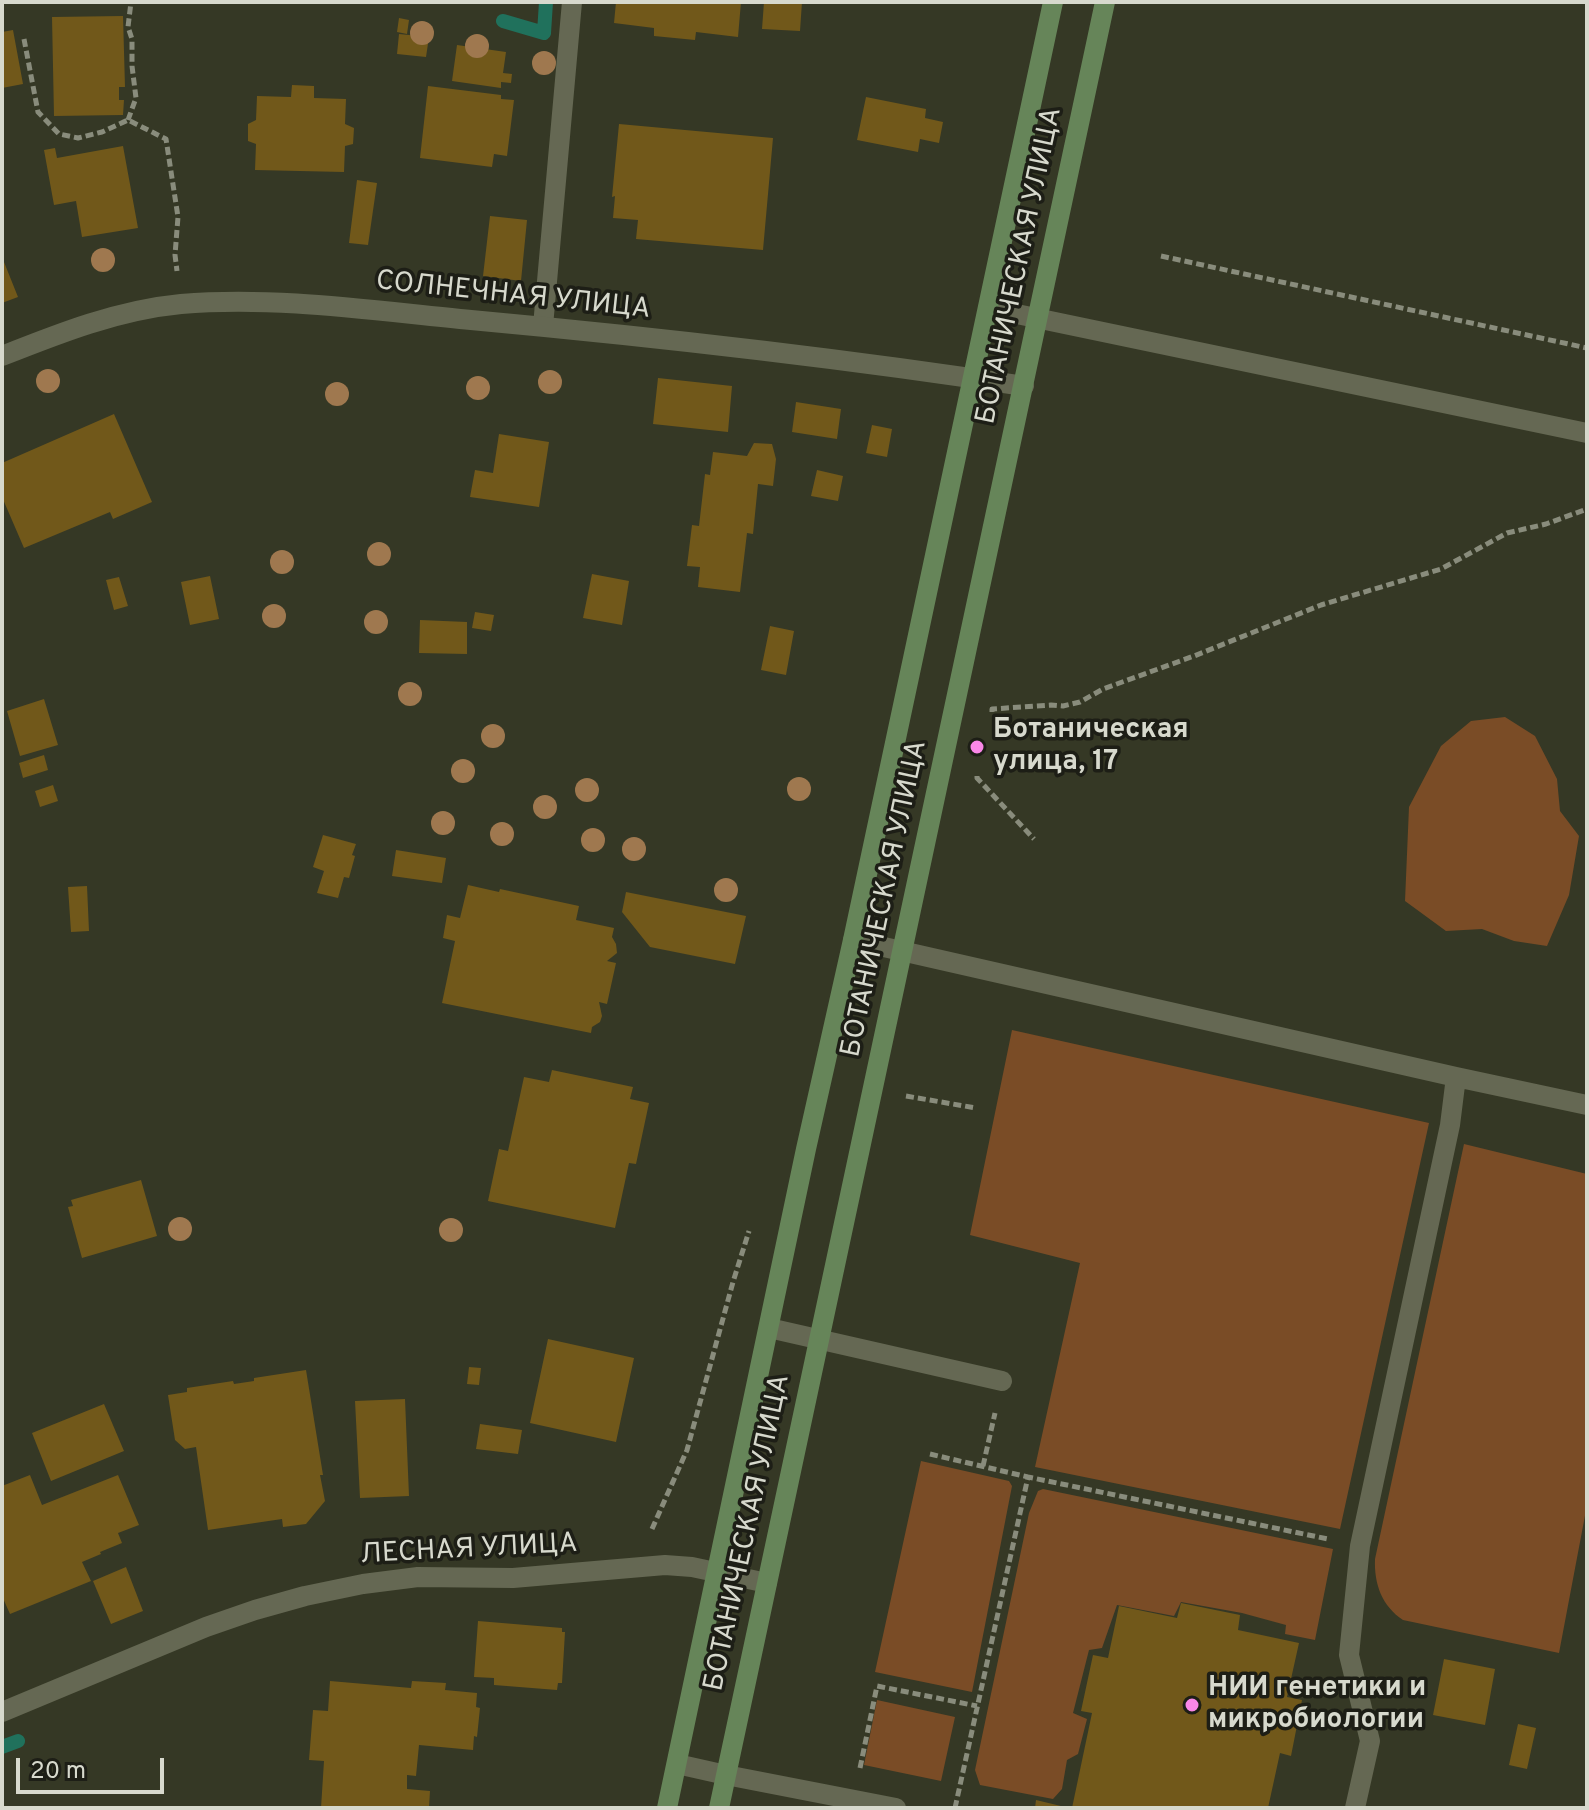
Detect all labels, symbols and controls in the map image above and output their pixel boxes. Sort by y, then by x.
street label: БОТАНИЧЕСКАЯ УЛИЦА [971,104,1071,428]
street label: СОЛНЕЧНАЯ УЛИЦА [374,266,652,328]
place label: Ботаническая улица, 17 [993,714,1189,780]
street label: БОТАНИЧЕСКАЯ УЛИЦА [836,737,936,1061]
marker: Ботаническая улица, 17 [968,738,986,756]
street label: БОТАНИЧЕСКАЯ УЛИЦА [699,1371,799,1695]
street label: ЛЕСНАЯ УЛИЦА [359,1529,579,1573]
place label: НИИ генетики и микробиологии [1208,1672,1426,1738]
marker: НИИ генетики и микробиологии [1183,1696,1201,1714]
scale bar [20,1742,168,1792]
text: 20 m [30,1757,86,1787]

